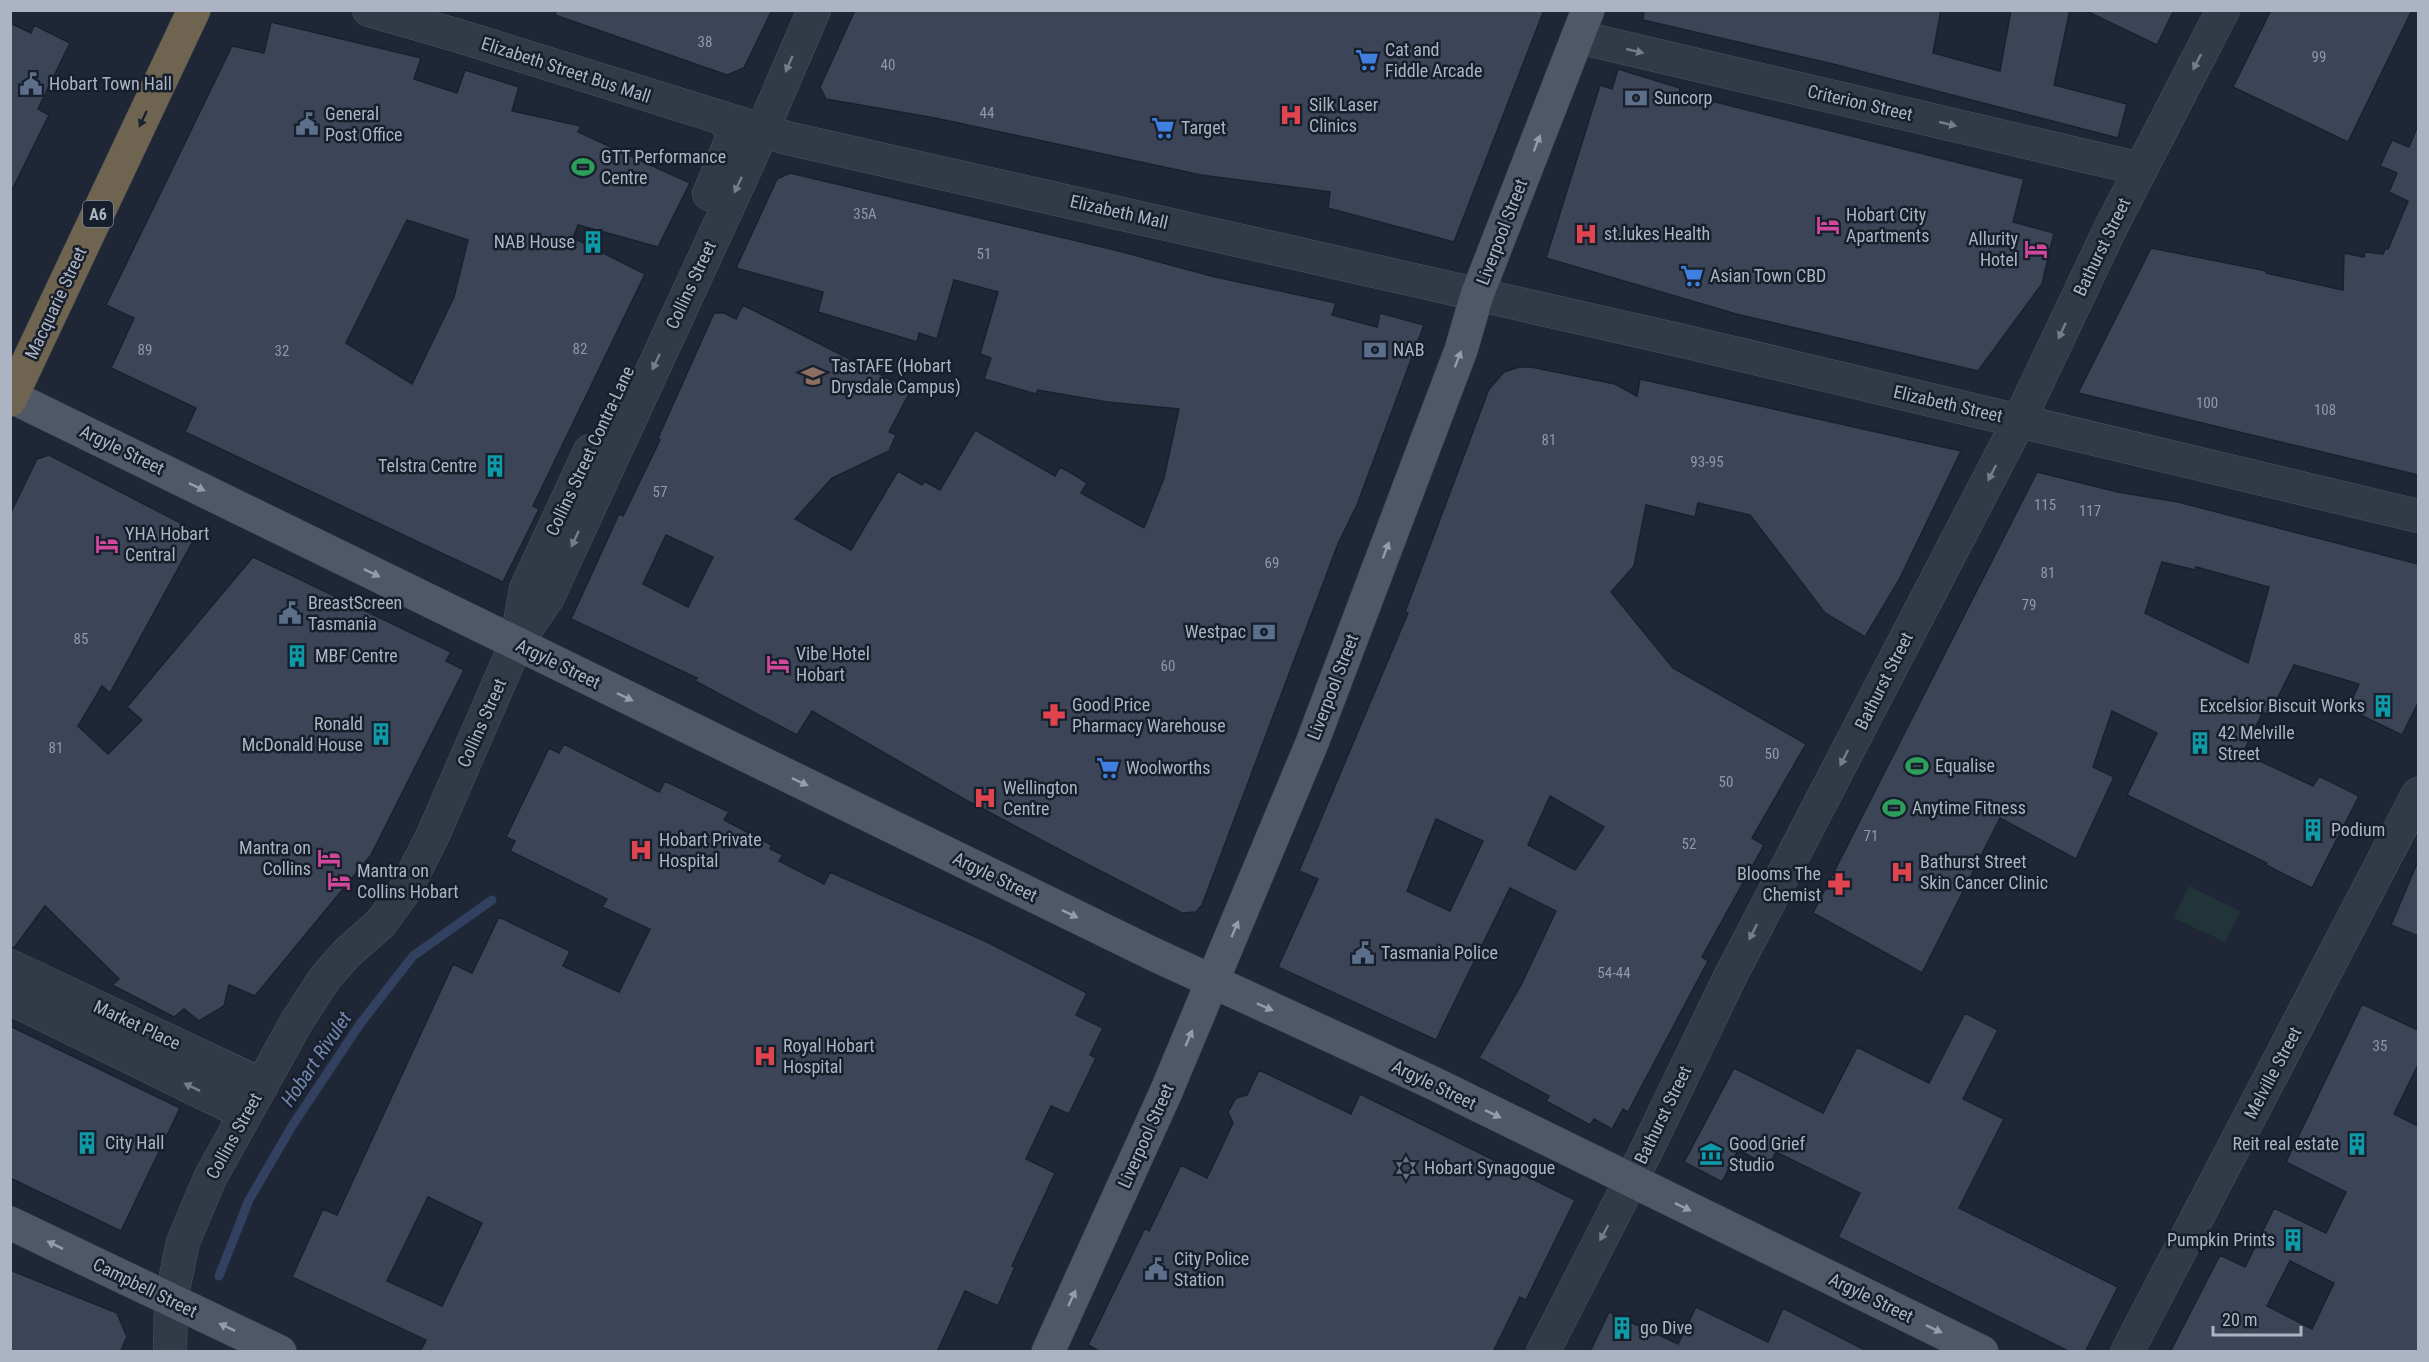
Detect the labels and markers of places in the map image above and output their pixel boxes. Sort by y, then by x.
place label: Cat and Fiddle Arcade [1385,39,1482,81]
supermarket icon: Cat and Fiddle Arcade [1354,47,1380,73]
public building icon: Hobart Town Hall [18,71,44,97]
place label: Hobart Town Hall [49,73,172,94]
bank icon: Suncorp [1623,85,1649,111]
place label: Suncorp [1654,87,1713,108]
place label: Silk Laser Clinics [1309,94,1379,136]
hospital icon: Silk Laser Clinics [1278,102,1304,128]
place label: General Post Office [325,103,403,145]
public building icon: General Post Office [294,111,320,137]
supermarket icon: Target [1150,115,1176,141]
place label: Target [1181,117,1226,138]
place label: GTT Performance Centre [601,146,726,188]
sports icon: GTT Performance Centre [570,154,596,180]
place label: Hobart City Apartments [1846,204,1929,246]
hotel icon: Hobart City Apartments [1815,212,1841,238]
hospital icon: st.lukes Health [1573,221,1599,247]
place label: st.lukes Health [1604,223,1710,244]
place label: Allurity Hotel [1968,228,2019,270]
building icon: NAB House [580,229,606,255]
place label: NAB House [494,231,575,252]
hotel icon: Allurity Hotel [2023,236,2049,262]
supermarket icon: Asian Town CBD [1679,263,1705,289]
place label: Asian Town CBD [1710,265,1826,286]
bank icon: NAB [1362,337,1388,363]
place label: NAB [1393,339,1425,360]
place label: TasTAFE (Hobart Drysdale Campus) [831,355,961,398]
school or university icon: TasTAFE (Hobart Drysdale Campus) [800,363,826,389]
building icon: Telstra Centre [482,453,508,479]
place label: Telstra Centre [378,455,477,476]
place label: YHA Hobart Central [125,523,209,565]
hotel icon: YHA Hobart Central [94,531,120,557]
place label: BreastScreen Tasmania [308,592,402,634]
public building icon: BreastScreen Tasmania [277,600,303,626]
bank icon: Westpac [1251,619,1277,645]
place label: Westpac [1185,621,1246,642]
building icon: MBF Centre [284,643,310,669]
place label: Vibe Hotel Hobart [796,643,870,685]
place label: MBF Centre [315,645,398,666]
hotel icon: Vibe Hotel Hobart [765,651,791,677]
building icon: Excelsior Biscuit Works [2370,693,2396,719]
place label: Good Price Pharmacy Warehouse [1072,694,1226,736]
place label: Excelsior Biscuit Works [2199,695,2365,716]
pharmacy icon: Good Price Pharmacy Warehouse [1041,702,1067,728]
place label: Ronald McDonald House [242,713,363,755]
building icon: Ronald McDonald House [368,721,394,747]
place label: 42 Melville Street [2218,722,2295,764]
building icon: 42 Melville Street [2187,730,2213,756]
sports icon: Equalise [1904,753,1930,779]
supermarket icon: Woolworths [1095,755,1121,781]
place label: Equalise [1935,755,1995,776]
place label: Woolworths [1126,757,1211,778]
place label: Wellington Centre [1003,777,1078,819]
hospital icon: Wellington Centre [972,785,998,811]
sports icon: Anytime Fitness [1881,795,1907,821]
place label: Anytime Fitness [1912,797,2026,818]
building icon: Podium [2300,817,2326,843]
place label: Podium [2331,819,2385,840]
place label: Hobart Private Hospital [659,829,762,871]
place label: Mantra on Collins [239,837,311,879]
hospital icon: Hobart Private Hospital [628,837,654,863]
hotel icon: Mantra on Collins [316,845,342,871]
place label: Bathurst Street Skin Cancer Clinic [1920,851,2048,893]
hospital icon: Bathurst Street Skin Cancer Clinic [1889,859,1915,885]
place label: Mantra on Collins Hobart [357,860,459,902]
place label: Blooms The Chemist [1737,863,1821,905]
hotel icon: Mantra on Collins Hobart [326,868,352,894]
pharmacy icon: Blooms The Chemist [1826,871,1852,897]
public building icon: Tasmania Police [1350,940,1376,966]
place label: Tasmania Police [1381,942,1498,963]
place label: Royal Hobart Hospital [783,1035,875,1077]
hospital icon: Royal Hobart Hospital [752,1043,778,1069]
building icon: City Hall [74,1130,100,1156]
building icon: Reit real estate [2344,1131,2370,1157]
place label: City Hall [105,1132,164,1153]
place label: Good Grief Studio [1729,1133,1805,1175]
place label: Reit real estate [2232,1133,2339,1154]
museum icon: Good Grief Studio [1698,1141,1724,1167]
synagogue icon: Hobart Synagogue [1393,1155,1419,1181]
place label: Hobart Synagogue [1424,1157,1555,1178]
building icon: Pumpkin Prints [2280,1227,2306,1253]
place label: Pumpkin Prints [2167,1229,2275,1250]
place label: City Police Station [1174,1248,1249,1290]
public building icon: City Police Station [1143,1256,1169,1282]
building icon: go Dive [1609,1315,1635,1341]
place label: go Dive [1640,1317,1692,1338]

